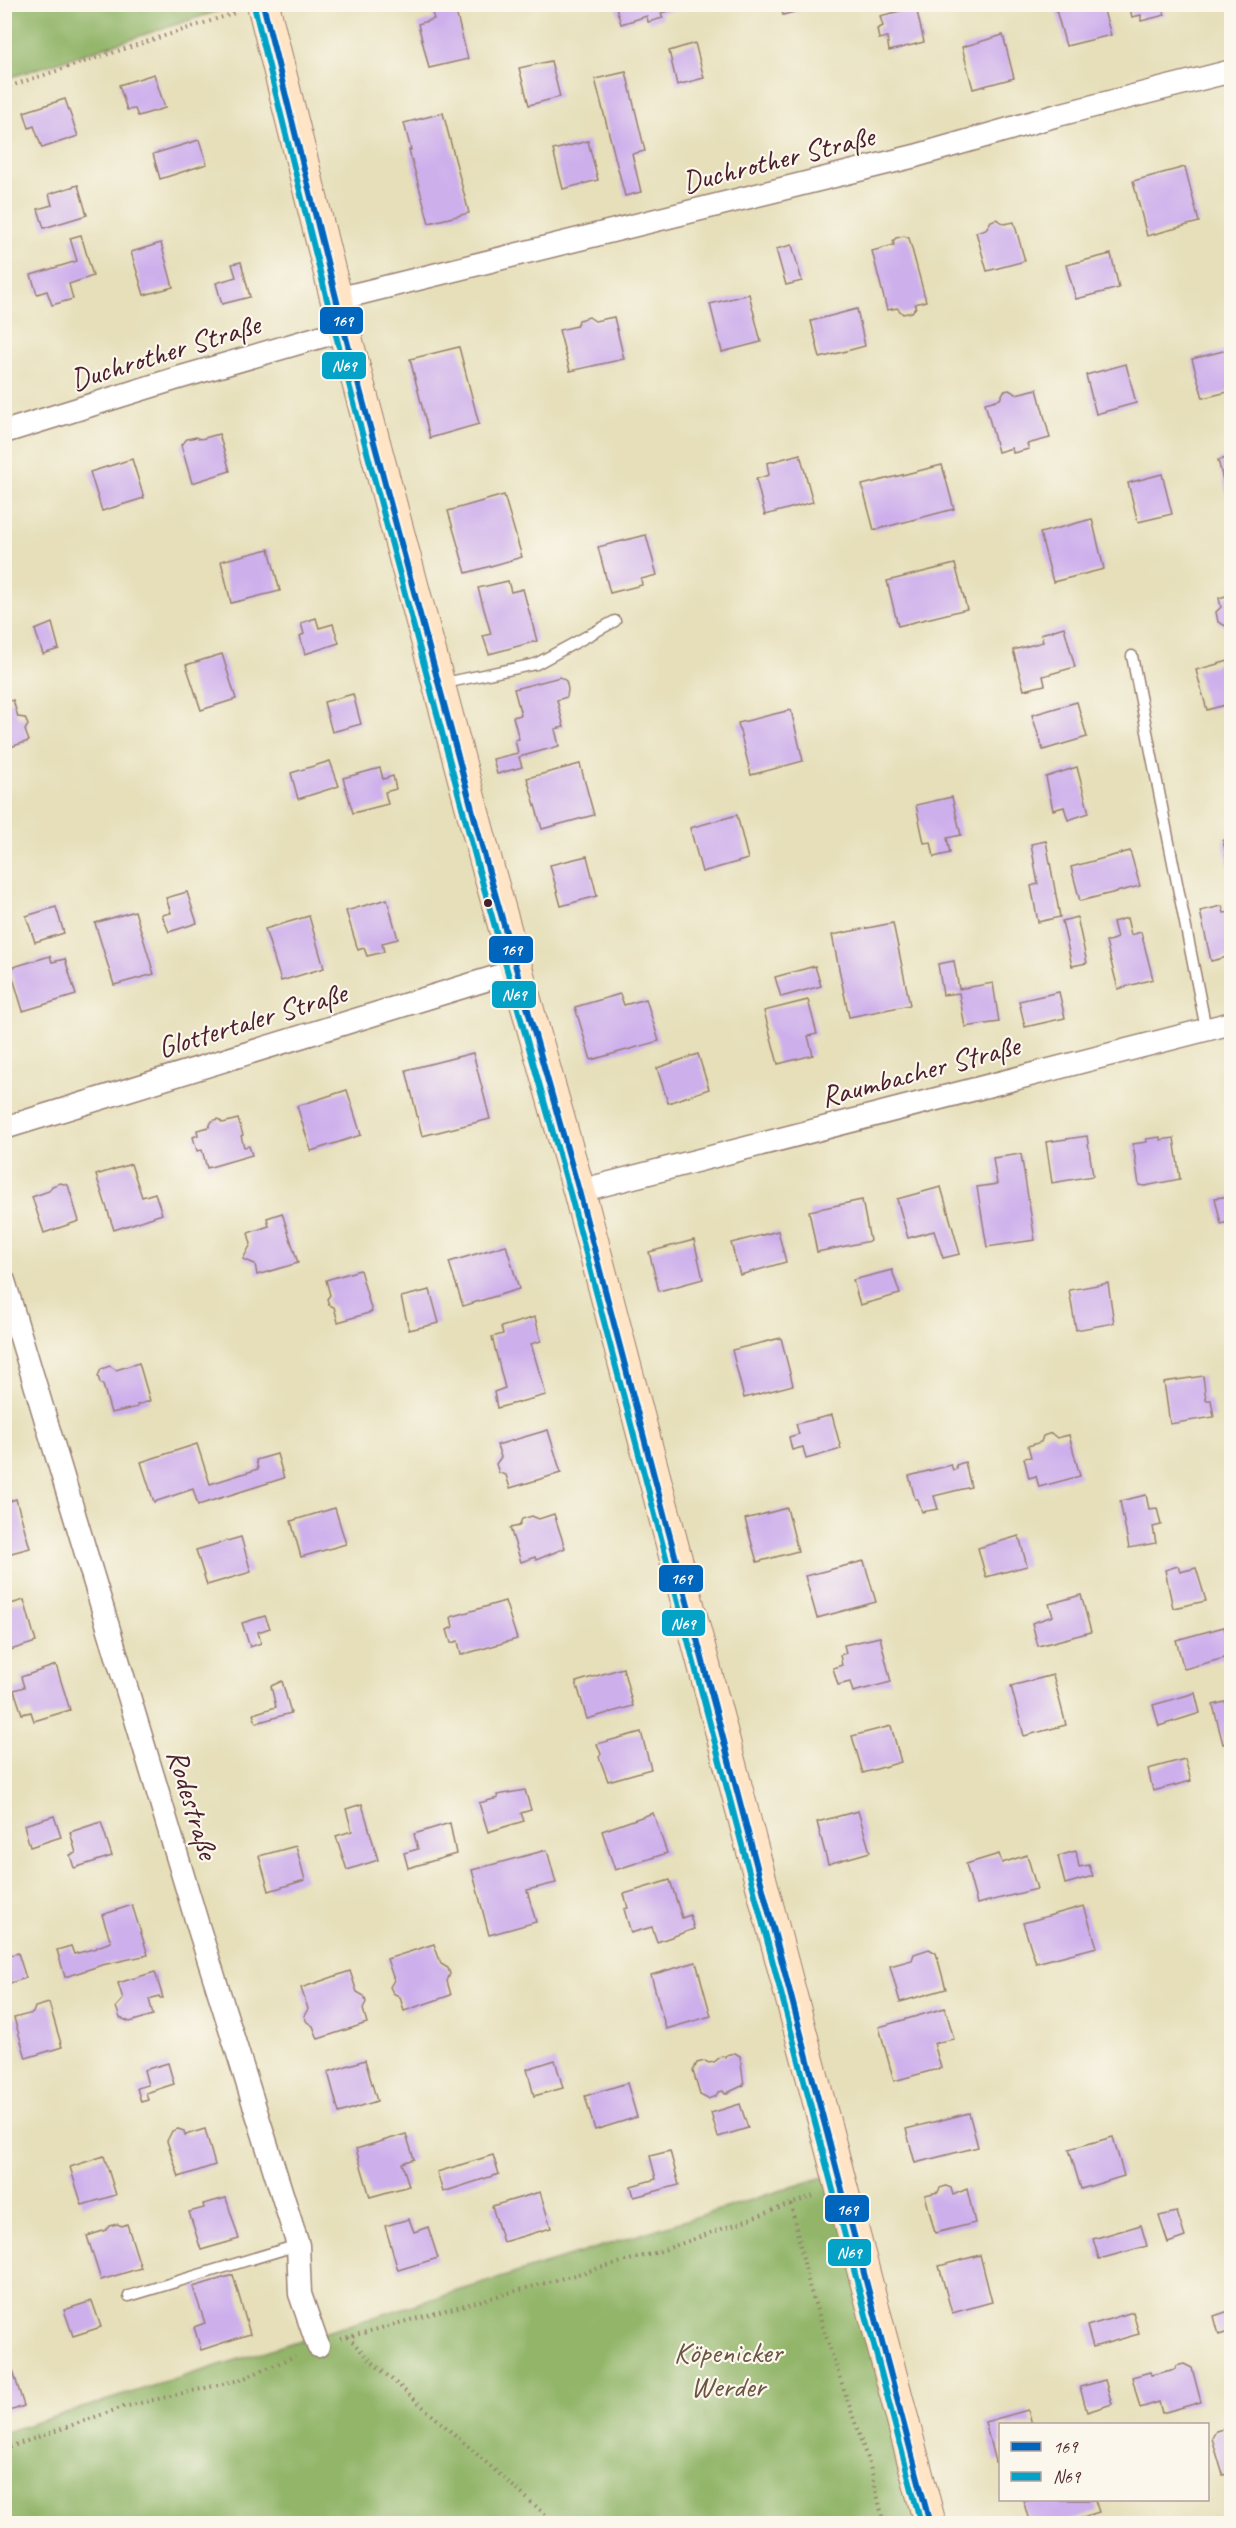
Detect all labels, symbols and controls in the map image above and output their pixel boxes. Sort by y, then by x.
street label: Duchrother Straße [678,116,880,201]
street label: Duchrother Straße [66,304,267,399]
line badge: 169 [319,306,364,335]
text: 169 [331,311,355,331]
line badge: N69 [321,351,367,380]
text: N69 [332,356,358,376]
unlabelled marker [482,897,494,909]
line badge: 169 [488,935,534,964]
text: 169 [500,940,524,960]
street label: Glottertaler Straße [153,973,353,1067]
line badge: N69 [491,980,537,1009]
text: N69 [502,985,528,1005]
street label: Raumbacher Straße [816,1026,1026,1116]
line badge: 169 [658,1564,704,1593]
text: 169 [670,1569,694,1589]
line badge: N69 [661,1609,706,1637]
text: N69 [671,1614,697,1634]
street label: Rodestraße [158,1744,228,1866]
line badge: 169 [824,2194,870,2223]
text: 169 [836,2200,860,2220]
line badge: N69 [827,2238,872,2267]
text: N69 [837,2243,863,2263]
park label: Köpenicker Werder [674,2333,784,2405]
legend [999,2423,1209,2501]
text: 169 [1053,2436,1079,2458]
text: N69 [1053,2466,1082,2488]

